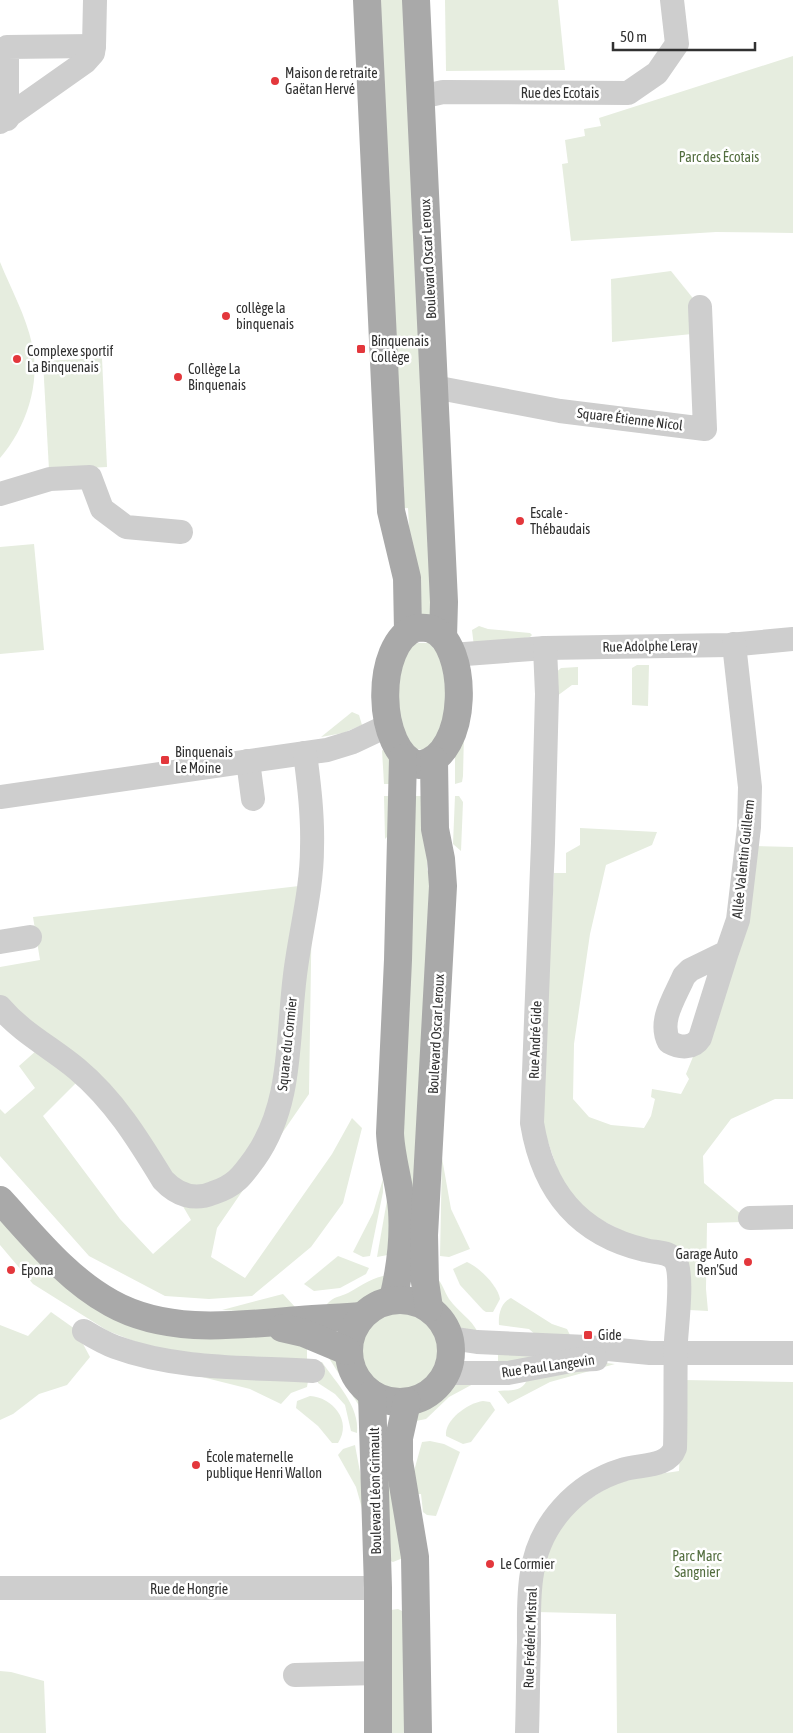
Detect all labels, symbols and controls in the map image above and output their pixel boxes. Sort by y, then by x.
scale bar [613,20,756,52]
text: 50 m [620,28,647,45]
place label: Maison de retraite Gaëtan Hervé [285,65,378,97]
marker: Maison de retraite Gaëtan Hervé [269,75,281,87]
street label: Rue des Ecotais [521,85,599,101]
park label: Parc des Écotais [679,149,759,165]
street label: Boulevard Oscar Leroux [417,198,439,320]
place label: collège la binquenais [236,300,294,332]
marker: collège la binquenais [220,310,232,322]
place label: Binquenais Collège [371,333,429,365]
place label: Complexe sportif La Binquenais [27,343,114,375]
marker: Binquenais Collège [355,343,367,355]
marker: Complexe sportif La Binquenais [11,353,23,365]
place label: Collège La Binquenais [188,361,246,393]
marker: Collège La Binquenais [172,371,184,383]
street label: Square Étienne Nicol [576,405,684,433]
place label: Escale - Thébaudais [530,505,590,537]
marker: Escale - Thébaudais [514,515,526,527]
street label: Rue Adolphe Leray [602,637,698,655]
place label: Binquenais Le Moine [175,744,233,776]
marker: Binquenais Le Moine [159,754,171,766]
street label: Allée Valentin Guillerm [729,799,757,919]
street label: Boulevard Oscar Leroux [425,973,447,1095]
street label: Square du Cormier [274,995,300,1092]
street label: Rue André Gide [526,1001,544,1079]
place label: Garage Auto Ren'Sud [676,1246,738,1278]
marker: Garage Auto Ren'Sud [742,1256,754,1268]
place label: Epona [21,1262,53,1278]
marker: Epona [5,1264,17,1276]
place label: Gide [598,1327,622,1343]
marker: Gide [582,1329,594,1341]
street label: Rue Paul Langevin [500,1352,596,1380]
street label: Boulevard Léon Grimault [366,1427,384,1555]
place label: École maternelle publique Henri Wallon [206,1449,322,1481]
marker: École maternelle publique Henri Wallon [190,1459,202,1471]
park label: Parc Marc Sangnier [672,1548,723,1580]
place label: Le Cormier [500,1556,555,1572]
marker: Le Cormier [484,1558,496,1570]
street label: Rue de Hongrie [150,1581,228,1597]
street label: Rue Frédéric Mistral [520,1587,540,1689]

